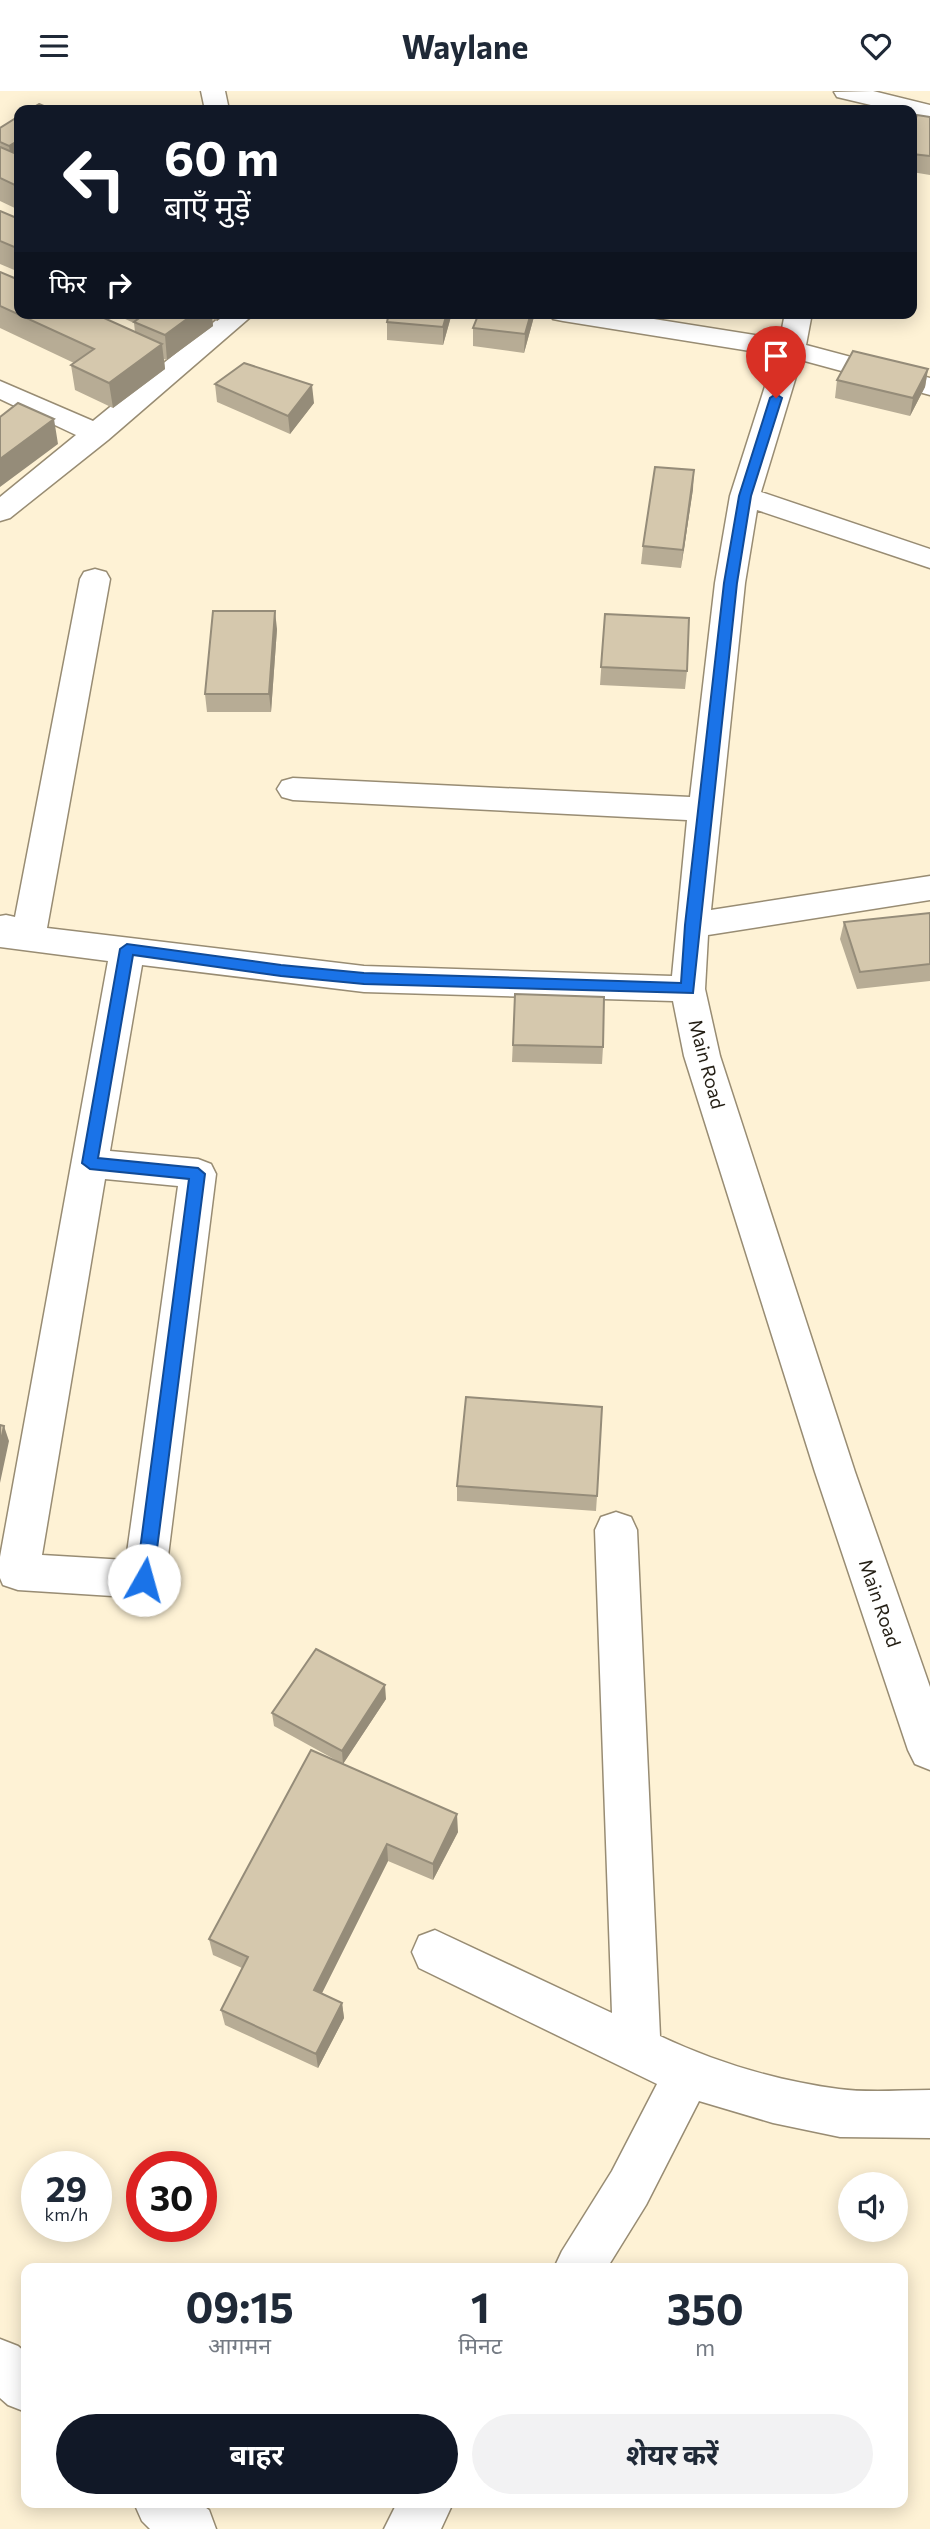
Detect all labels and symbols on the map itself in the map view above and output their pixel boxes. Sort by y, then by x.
pin [746,326,806,398]
street label: Main Road [685,1017,730,1111]
position arrow [107,1543,181,1617]
street label: Main Road [855,1556,906,1650]
speed limit sign: 30 [126,2151,217,2242]

